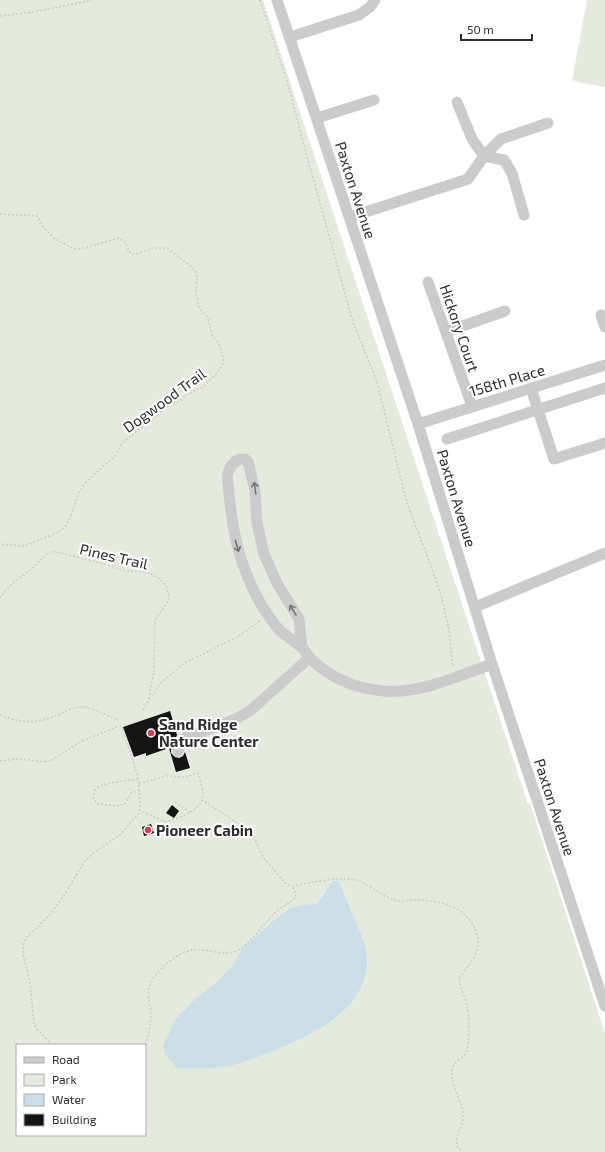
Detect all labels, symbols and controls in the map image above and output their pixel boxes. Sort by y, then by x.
scale bar [461,16,532,42]
text: 50 m [467,22,494,36]
street label: Paxton Avenue [332,139,380,241]
street label: Hickory Court [437,282,483,374]
street label: 158th Place [467,360,547,400]
street label: Dogwood Trail [119,364,209,436]
street label: Paxton Avenue [434,447,480,549]
one-way arrow [251,482,258,495]
street label: Pines Trail [78,539,151,573]
one-way arrow [234,539,241,552]
one-way arrow [289,604,297,616]
place label: Sand Ridge Nature Center [159,715,259,750]
marker: Sand Ridge Nature Center [146,728,156,738]
street label: Paxton Avenue [531,756,579,858]
place label: Pioneer Cabin [156,821,253,839]
marker: Pioneer Cabin [143,825,153,835]
legend [16,1044,146,1136]
text: Road [52,1052,80,1066]
text: Park [52,1072,77,1086]
text: Water [52,1092,86,1106]
text: Building [52,1112,97,1126]

